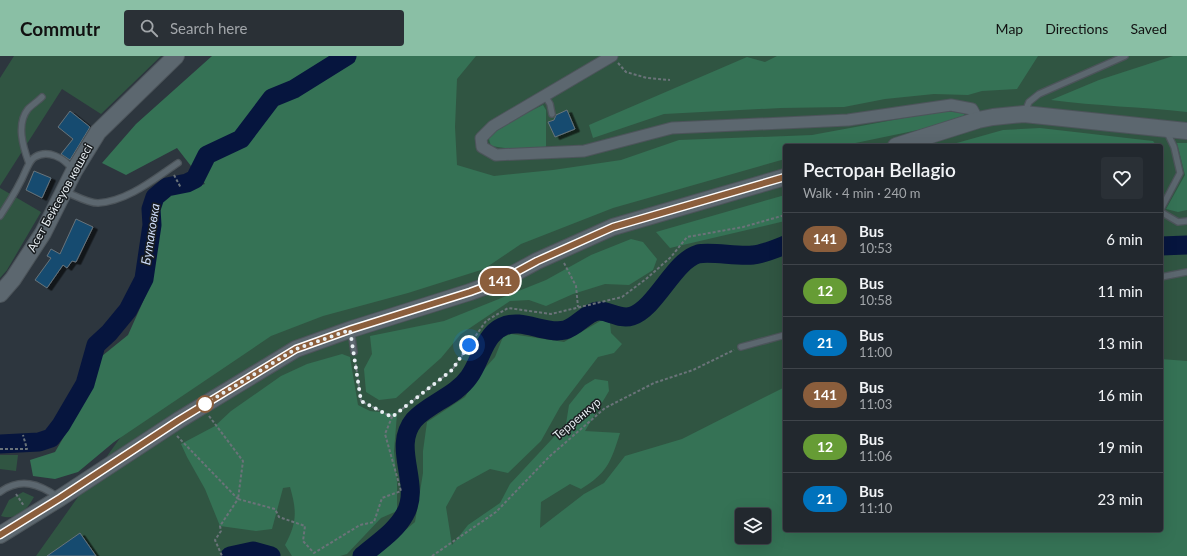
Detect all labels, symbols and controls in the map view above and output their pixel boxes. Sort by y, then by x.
search box [124,10,404,46]
text: Commutr [20,17,100,40]
icon: search [138,17,160,39]
text: Search here [170,19,247,37]
text: Map [996,20,1023,37]
text: Directions [1045,20,1108,37]
text: Saved [1130,20,1167,37]
street label: Асет Бейсеуов көшесі [24,141,95,254]
button: heart [1101,157,1143,199]
text: Ресторан Bellagio [803,158,956,181]
text: Walk · 4 min · 240 m [803,185,921,201]
water label: Бутаковка [137,202,163,266]
text: Bus [859,222,884,240]
text: 141 [813,230,837,247]
text: 6 min [1106,230,1143,248]
text: 10:53 [859,240,892,256]
line badge: 141 [477,268,523,294]
text: 141 [488,272,512,289]
text: Bus [859,274,884,292]
text: 12 [817,282,833,299]
text: 11 min [1097,282,1143,300]
text: 10:58 [859,292,892,308]
text: Bus [859,326,884,344]
text: 21 [817,334,833,351]
text: 13 min [1097,334,1143,352]
your location [459,335,479,355]
text: 11:00 [859,344,892,360]
text: Bus [859,378,884,396]
text: 141 [813,386,837,403]
text: 16 min [1097,386,1143,404]
street label: Терренкур [550,394,604,443]
unlabelled marker [196,395,214,413]
text: 11:03 [859,396,892,412]
text: Bus [859,430,884,448]
text: 12 [817,438,833,455]
text: 19 min [1097,438,1143,456]
text: 11:06 [859,448,892,464]
text: Bus [859,482,884,500]
text: 21 [817,490,833,507]
text: 23 min [1097,490,1143,508]
text: 11:10 [859,500,892,516]
map controls [735,508,771,544]
button: layers [735,508,771,544]

